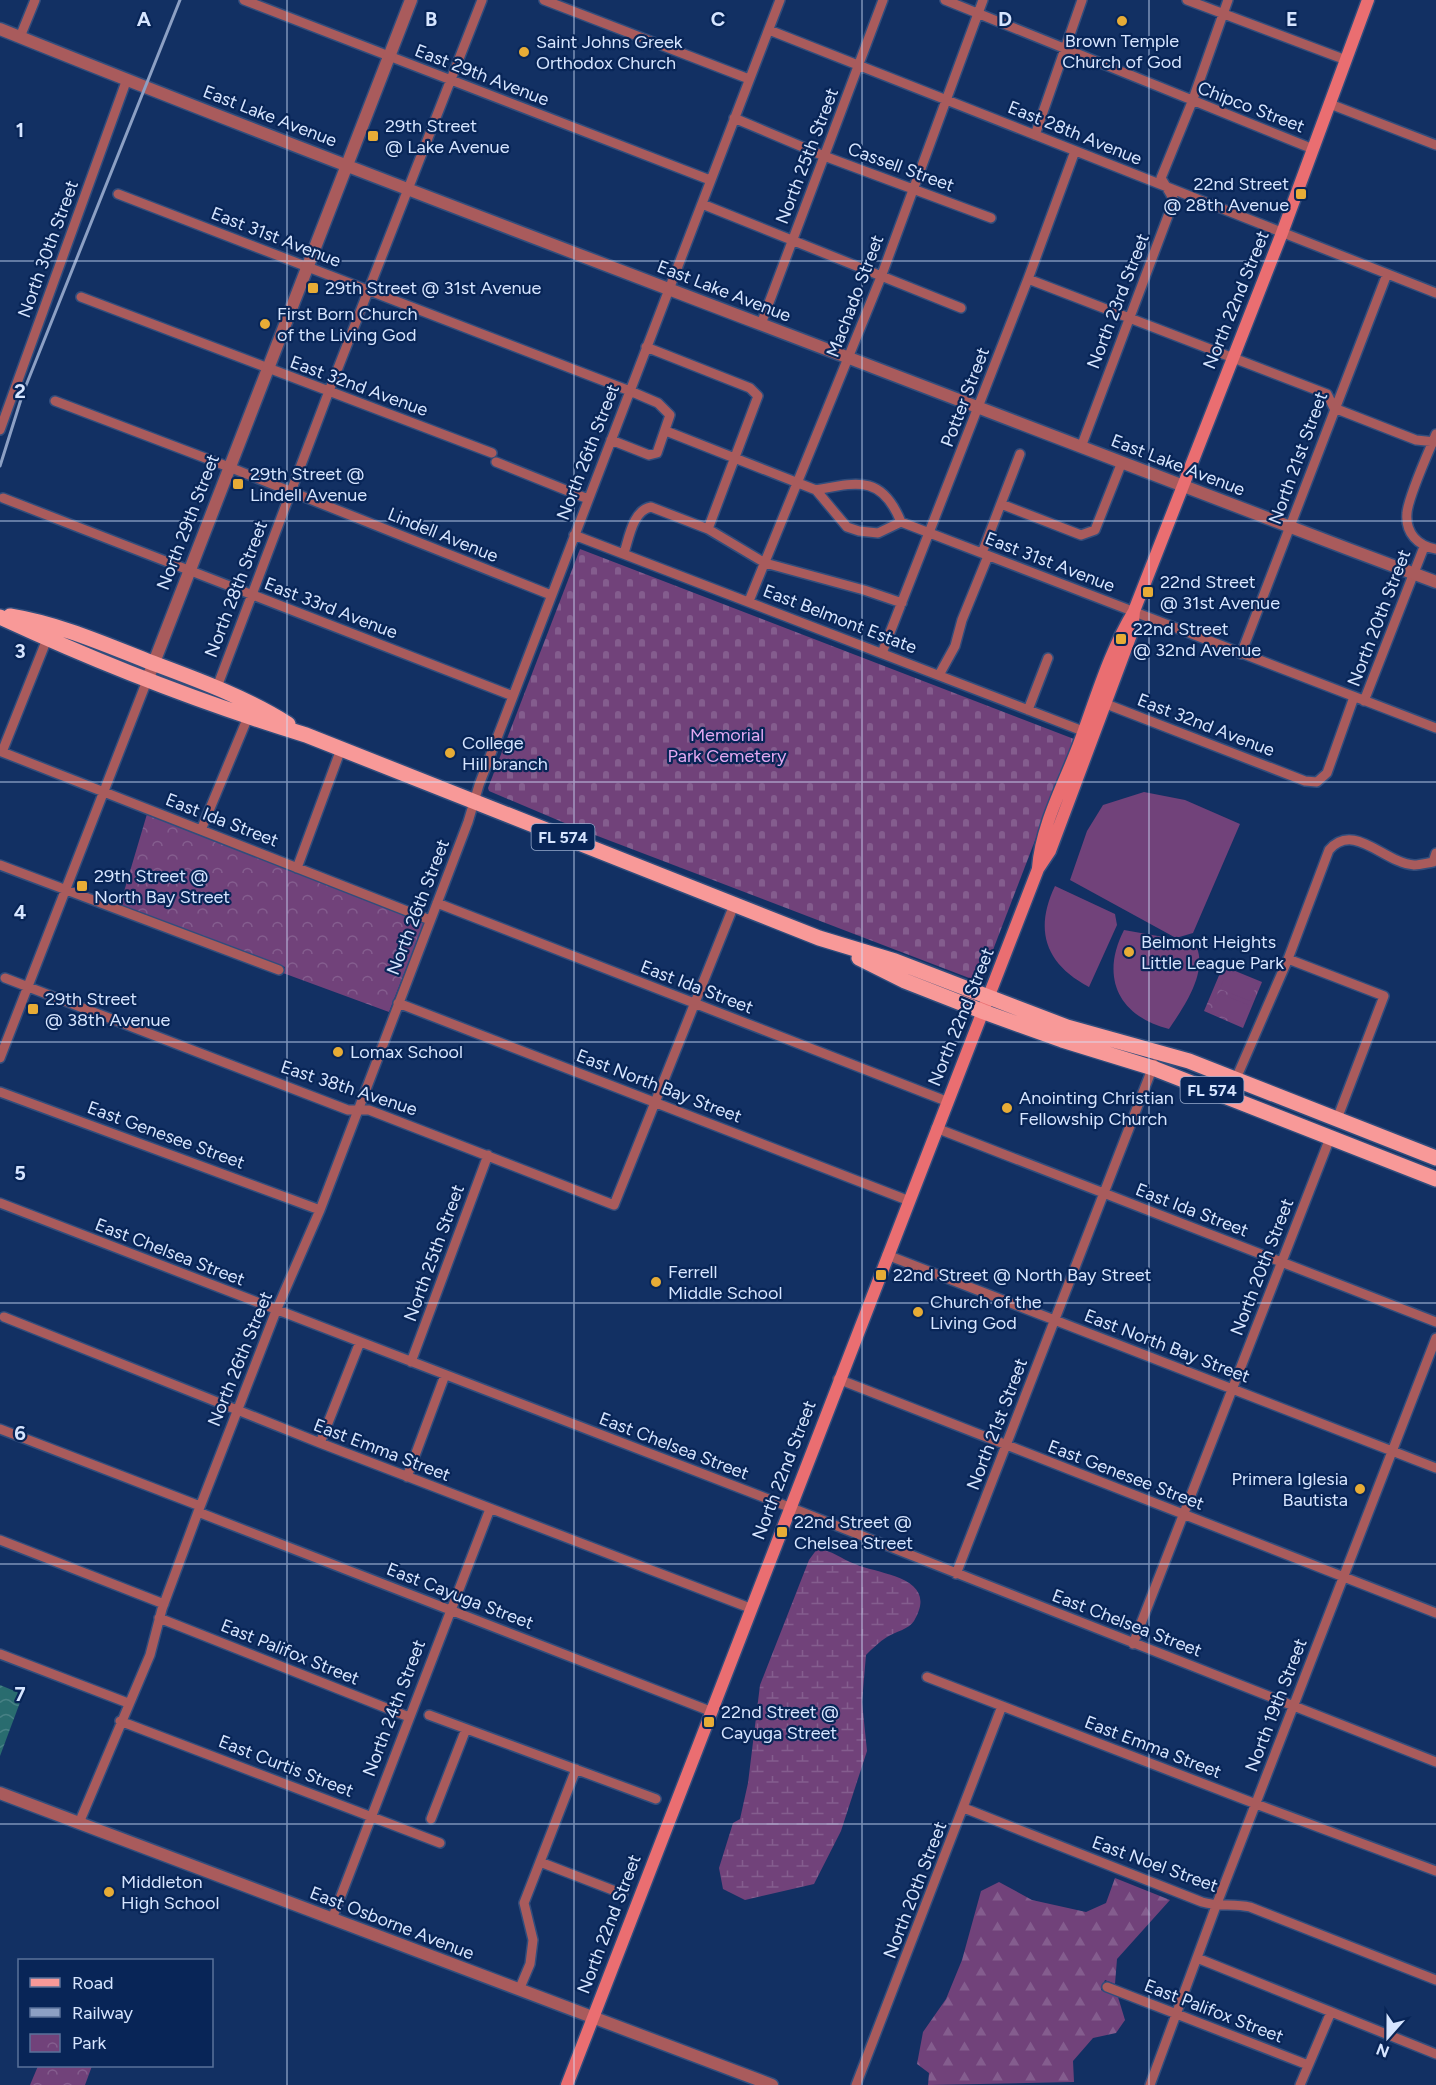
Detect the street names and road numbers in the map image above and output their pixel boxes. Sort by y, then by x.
street label: East 29th Avenue [412,39,552,111]
street label: Chipco Street [1194,77,1308,138]
street label: East Lake Avenue [200,80,340,152]
street label: North 25th Street [771,85,843,227]
street label: East 28th Avenue [1005,96,1145,170]
street label: Cassell Street [845,138,957,196]
street label: North 30th Street [13,177,83,321]
street label: East 31st Avenue [208,202,344,272]
street label: North 22nd Street [1198,227,1274,372]
street label: North 23rd Street [1082,230,1154,372]
street label: Machado Street [822,232,888,360]
street label: East Lake Avenue [654,255,794,327]
street label: Potter Street [936,344,994,450]
street label: East 32nd Avenue [287,351,431,421]
street label: North 26th Street [552,381,624,523]
street label: North 21st Street [1264,389,1332,527]
street label: East Lake Avenue [1108,429,1248,501]
street label: North 29th Street [152,451,224,593]
street label: Lindell Avenue [385,503,502,567]
street label: North 28th Street [200,517,272,660]
street label: East 31st Avenue [982,527,1118,597]
street label: North 20th Street [1343,546,1415,690]
street label: East 33rd Avenue [261,572,401,644]
street label: East Belmont Estate [760,580,920,659]
street label: East 32nd Avenue [1134,689,1278,761]
street label: East Ida Street [163,788,282,852]
road number: FL 574 [532,824,594,850]
street label: North 26th Street [382,836,454,978]
street label: North 22nd Street [923,944,999,1089]
street label: East Ida Street [638,955,757,1019]
street label: East North Bay Street [573,1044,745,1128]
street label: East 38th Avenue [278,1056,420,1121]
road number: FL 574 [1180,1077,1244,1103]
street label: East Genesee Street [84,1096,248,1174]
street label: East Ida Street [1133,1178,1252,1242]
street label: North 25th Street [399,1181,469,1324]
street label: North 20th Street [1226,1195,1298,1339]
street label: East Chelsea Street [92,1213,248,1291]
street label: North 26th Street [203,1288,277,1430]
street label: East North Bay Street [1081,1304,1253,1388]
street label: North 21st Street [962,1355,1032,1493]
street label: North 22nd Street [747,1397,821,1543]
street label: East Chelsea Street [596,1407,752,1485]
street label: East Emma Street [310,1414,454,1486]
street label: East Genesee Street [1045,1435,1207,1515]
street label: East Cayuga Street [383,1558,537,1634]
street label: East Chelsea Street [1049,1584,1205,1662]
street label: East Palifox Street [218,1614,363,1690]
street label: North 19th Street [1240,1635,1312,1775]
street label: North 24th Street [358,1636,430,1779]
street label: East Emma Street [1081,1711,1225,1783]
street label: East Curtis Street [215,1730,357,1802]
street label: North 20th Street [879,1818,951,1962]
street label: East Noel Street [1089,1831,1221,1897]
street label: North 22nd Street [572,1851,646,1997]
street label: East Osborne Avenue [307,1882,477,1965]
street label: East Palifox Street [1141,1974,1287,2048]

